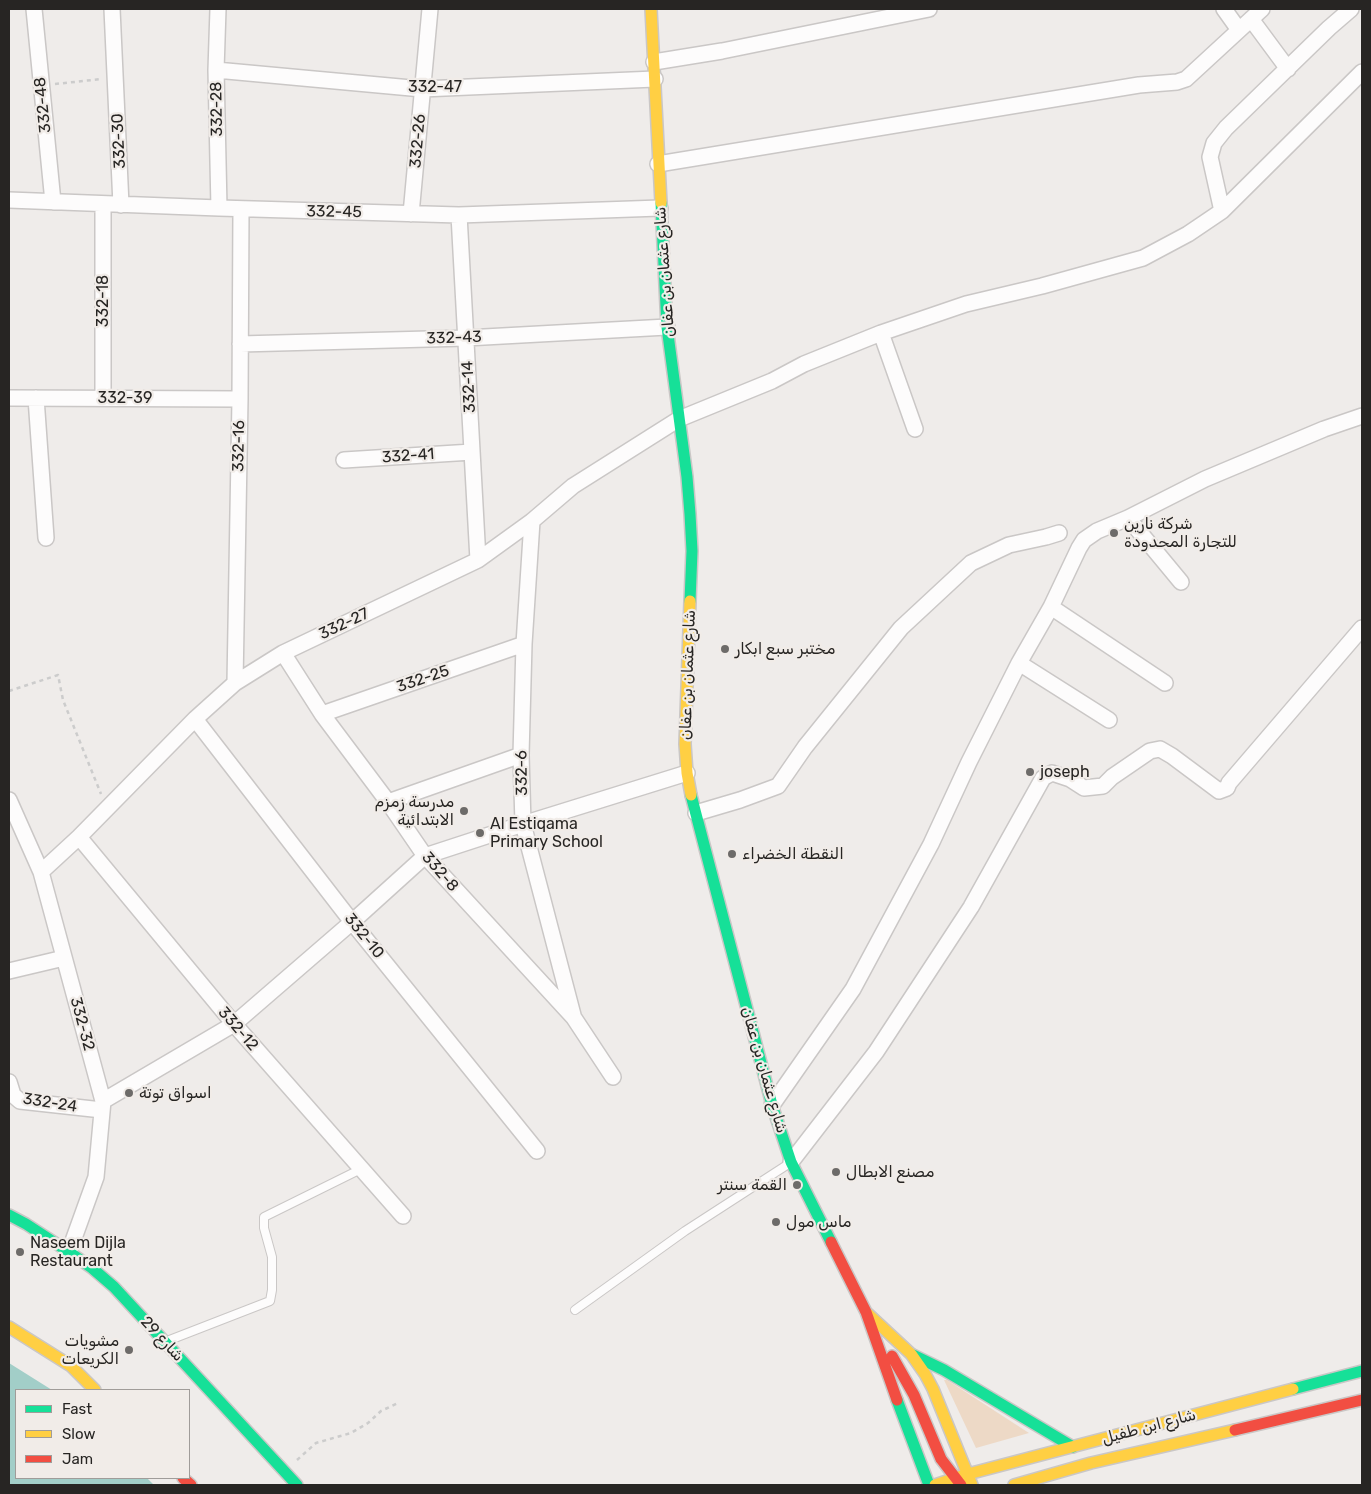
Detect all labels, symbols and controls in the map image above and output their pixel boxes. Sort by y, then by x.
street label: 332-48 [31,76,55,134]
street label: 332-47 [408,77,462,97]
street label: 332-28 [207,81,227,137]
street label: 332-30 [108,113,130,169]
street label: 332-26 [406,113,430,169]
street label: 332-45 [306,202,362,222]
street label: شارع عثمان بن عفان [651,206,679,338]
street label: 332-18 [93,275,113,327]
street label: 332-43 [426,327,482,349]
street label: 332-14 [458,360,480,414]
street label: 332-39 [98,388,152,408]
street label: 332-16 [229,420,249,472]
street label: 332-41 [381,445,435,467]
place label: شركة نارين للتجارة المحدودة [1124,514,1237,552]
marker: شركة نارين للتجارة المحدودة [1108,527,1120,539]
street label: 332-27 [316,604,372,644]
street label: شارع عثمان بن عفان [676,609,700,741]
place label: مختبر سبع ابكار [735,639,835,659]
marker: مختبر سبع ابكار [719,643,731,655]
street label: 332-25 [394,661,452,697]
street label: 332-6 [512,750,532,796]
place label: joseph [1040,762,1090,782]
marker: joseph [1024,766,1036,778]
place label: مدرسة زمزم الابتدائية [375,792,454,830]
marker: مدرسة زمزم الابتدائية [458,805,470,817]
place label: Al Estiqama Primary School [490,814,603,852]
marker: Al Estiqama Primary School [474,827,486,839]
place label: النقطة الخضراء [742,844,844,864]
street label: 332-8 [418,848,462,896]
marker: النقطة الخضراء [726,848,738,860]
street label: 332-10 [340,910,388,962]
street label: 332-32 [66,995,98,1053]
street label: 332-12 [214,1003,262,1055]
street label: شارع عثمان بن عفان [737,1005,791,1135]
place label: اسواق توتة [139,1083,212,1103]
marker: اسواق توتة [123,1087,135,1099]
street label: 332-24 [22,1089,78,1117]
place label: مصنع الابطال [846,1162,934,1182]
marker: مصنع الابطال [830,1166,842,1178]
place label: القمة سنتر [717,1175,787,1195]
marker: القمة سنتر [791,1179,803,1191]
place label: ماس مول [786,1212,851,1232]
marker: ماس مول [770,1216,782,1228]
place label: Naseem Dijla Restaurant [30,1233,126,1271]
marker: Naseem Dijla Restaurant [14,1246,26,1258]
street label: شارع 29 [136,1312,188,1366]
place label: مشويات الكريعات [62,1331,119,1369]
marker: مشويات الكريعات [123,1344,135,1356]
legend [15,1389,190,1479]
text: Fast [62,1400,92,1418]
street label: شارع ابن طفيل [1100,1405,1198,1449]
text: Slow [62,1425,95,1443]
text: Jam [62,1450,93,1468]

